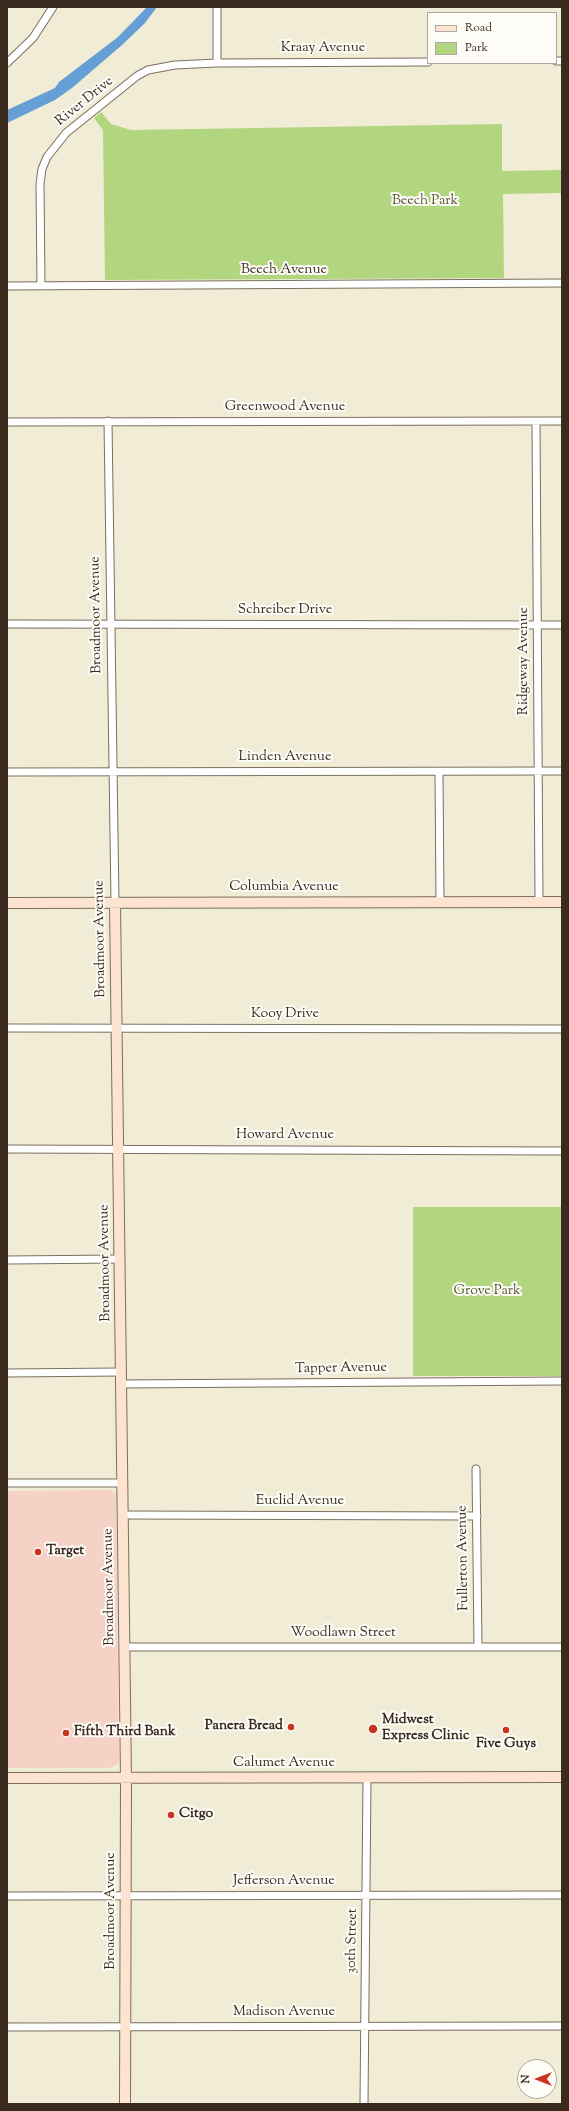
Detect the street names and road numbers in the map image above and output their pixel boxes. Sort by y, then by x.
street label: Kraay Avenue [281,41,365,57]
street label: River Drive [53,74,117,130]
street label: Beech Avenue [241,263,327,279]
street label: Greenwood Avenue [225,400,345,416]
street label: Broadmoor Avenue [88,556,106,674]
street label: Schreiber Drive [238,603,332,619]
street label: Ridgeway Avenue [517,607,533,715]
street label: Linden Avenue [239,750,331,766]
street label: Broadmoor Avenue [92,880,110,998]
street label: Columbia Avenue [229,880,339,896]
street label: Kooy Drive [251,1007,319,1023]
street label: Howard Avenue [236,1128,334,1144]
street label: Broadmoor Avenue [97,1204,115,1322]
street label: Tapper Avenue [295,1360,387,1378]
street label: Euclid Avenue [256,1494,344,1510]
street label: Fullerton Avenue [455,1505,473,1611]
street label: Broadmoor Avenue [101,1528,119,1646]
street label: Woodlawn Street [290,1626,396,1642]
street label: Calumet Avenue [233,1756,335,1772]
street label: Broadmoor Avenue [104,1852,120,1970]
street label: Jefferson Avenue [233,1874,335,1890]
street label: 30th Street [344,1908,362,1974]
street label: Madison Avenue [233,2005,335,2021]

